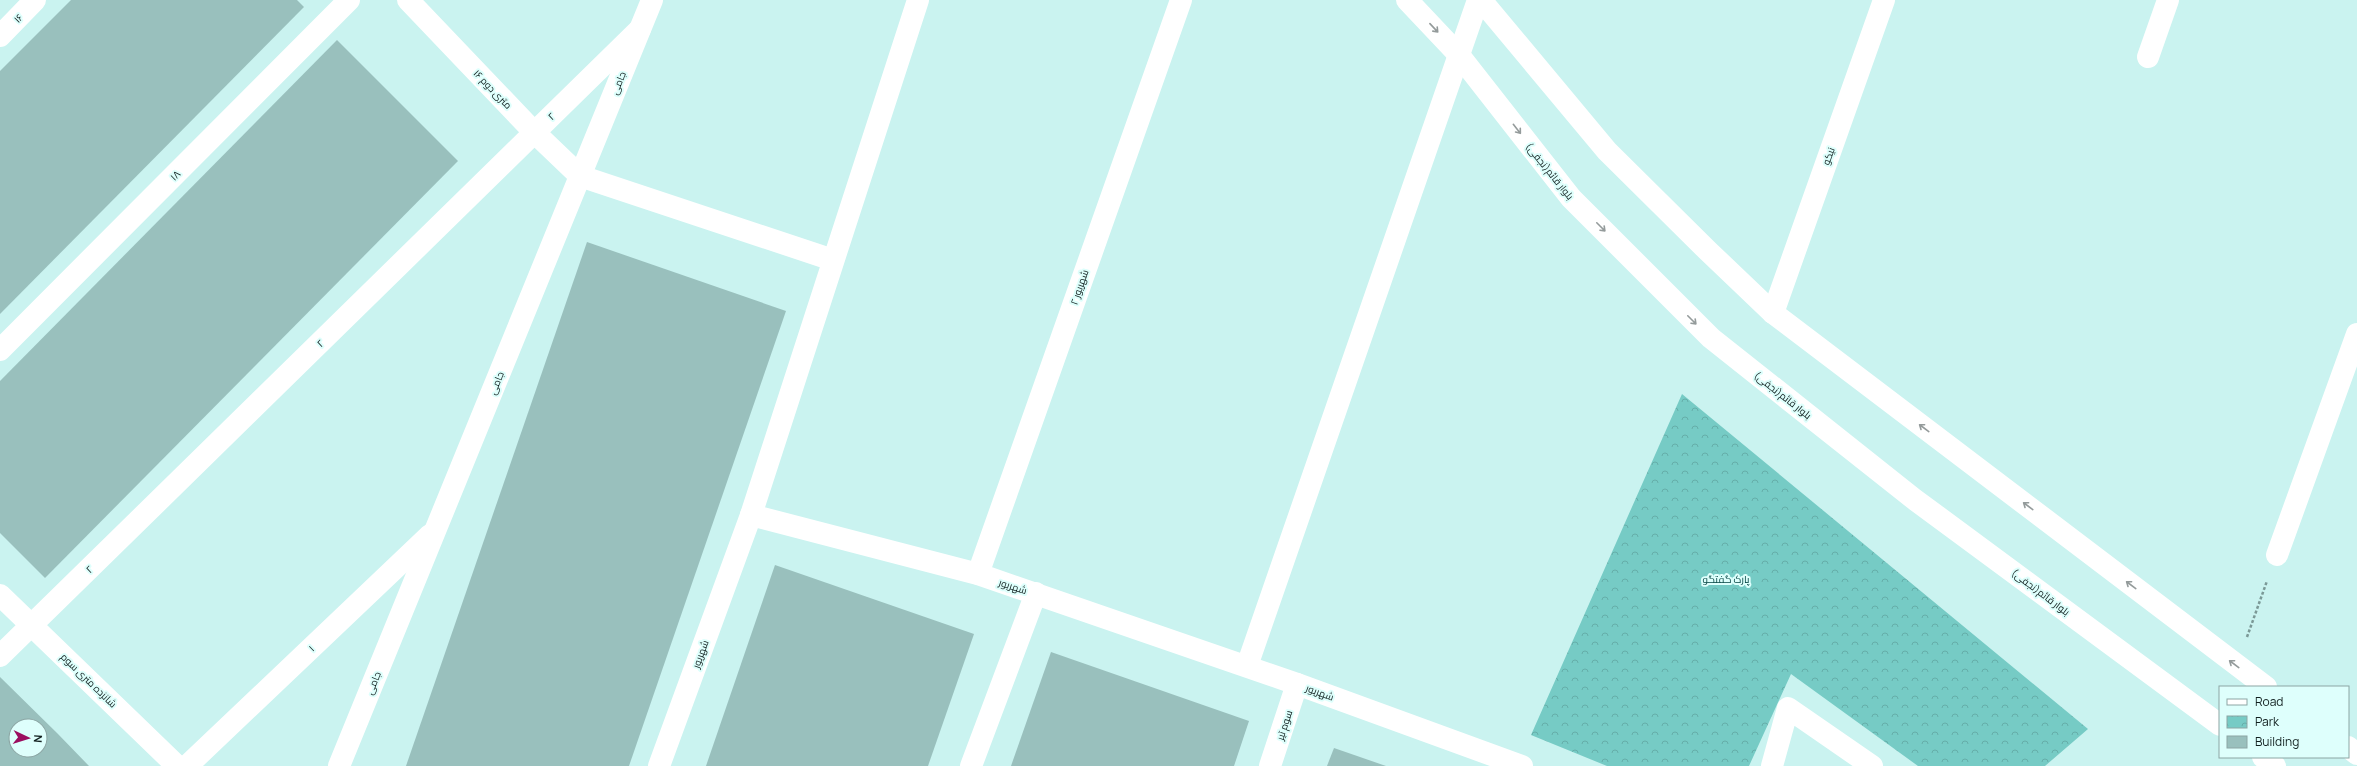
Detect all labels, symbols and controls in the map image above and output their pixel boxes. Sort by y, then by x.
street label: ۱۶ [10,10,26,26]
one-way arrow [1429,23,1438,33]
street label: ۱۶ متری دوم [470,66,515,112]
street label: جامی [607,69,629,97]
street label: ۲ [544,109,558,123]
one-way arrow [1512,123,1521,134]
street label: بلوار قائم(نجفی) [1522,140,1577,203]
street label: نیکو [1818,145,1838,167]
street label: ۱۸ [167,167,183,183]
one-way arrow [1596,223,1606,232]
street label: شهریور ۲ [1066,268,1092,306]
one-way arrow [1687,315,1697,325]
street label: ۲ [313,336,327,350]
street label: بلوار قائم(نجفی) [1751,368,1815,423]
street label: جامی [485,369,507,397]
one-way arrow [1919,423,1930,432]
one-way arrow [2022,502,2033,511]
street label: ۲ [82,562,96,576]
street label: بلوار قائم(نجفی) [2008,565,2073,619]
park label: پارک گفتگو [1702,572,1750,586]
street label: شهریور [996,575,1029,597]
one-way arrow [2126,581,2137,589]
street label: شهریور [688,638,712,671]
street label: ۱ [305,642,317,654]
street label: شانزده متری سوم [57,650,120,711]
one-way arrow [2229,660,2240,668]
street label: جامی [362,669,384,697]
street label: شهریور [1303,680,1336,704]
legend [2219,686,2349,758]
text: Road [2255,693,2283,710]
street label: سوم تیر [1272,708,1296,743]
text: Park [2255,713,2280,730]
north arrow [8,718,48,758]
text: Building [2255,733,2299,750]
text: N [31,734,46,743]

